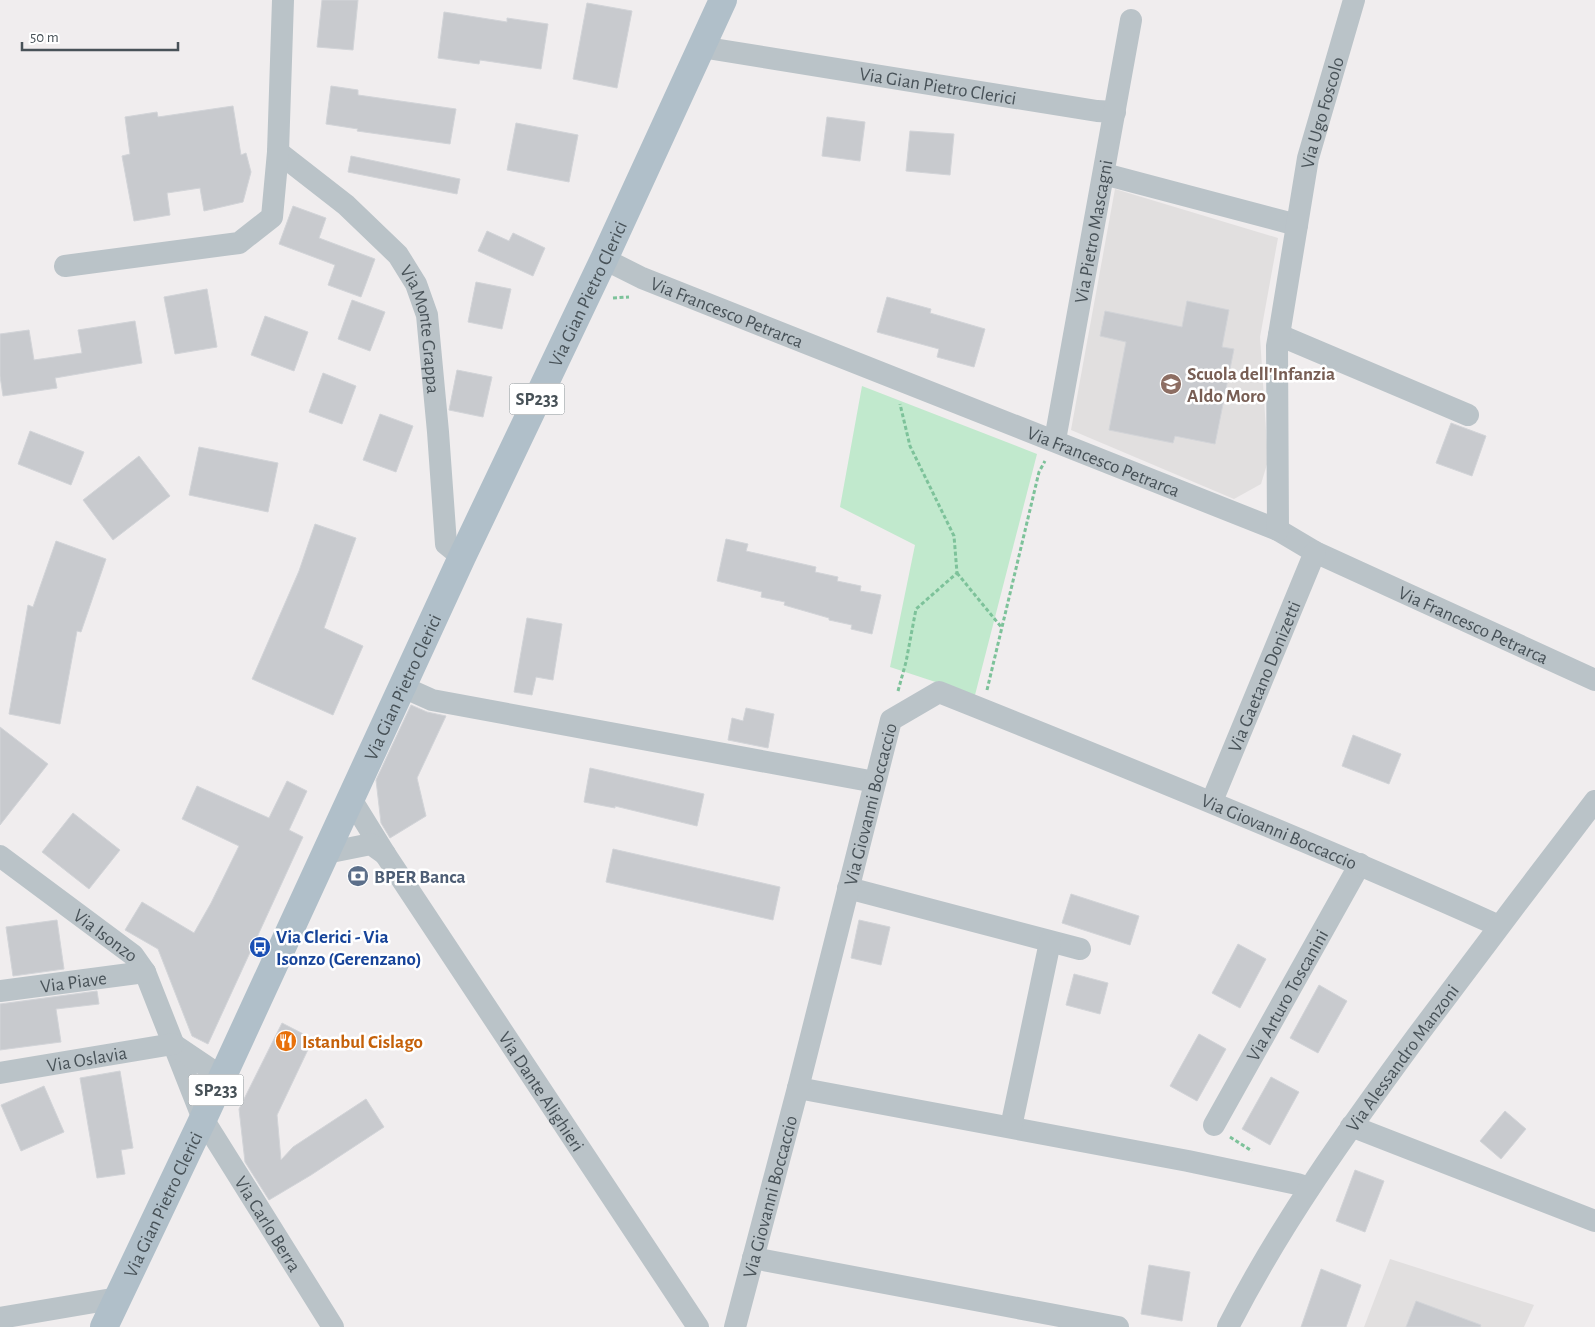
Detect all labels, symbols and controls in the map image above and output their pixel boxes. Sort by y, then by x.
scale bar [22,20,179,52]
text: 50 m [30,30,59,45]
street label: Via Ugo Foscolo [1298,55,1348,170]
street label: Via Gian Pietro Clerici [858,65,1018,109]
street label: Via Pietro Mascagni [1072,158,1117,305]
street label: Via Gian Pietro Clerici [546,218,631,370]
street label: Via Monte Grappa [396,262,442,395]
street label: Via Francesco Petrarca [647,274,806,352]
place label: Scuola dell'Infanzia Aldo Moro [1187,365,1335,406]
school or university icon: Scuola dell'Infanzia Aldo Moro [1159,372,1183,396]
road number: SP233 [510,384,564,414]
street label: Via Francesco Petrarca [1024,424,1182,501]
street label: Via Francesco Petrarca [1395,583,1551,668]
street label: Via Gaetano Donizetti [1225,598,1305,755]
street label: Via Gian Pietro Clerici [362,612,445,764]
street label: Via Giovanni Boccaccio [842,721,901,888]
street label: Via Giovanni Boccaccio [1198,791,1360,874]
bank icon: BPER Banca [346,864,370,888]
place label: BPER Banca [374,868,466,887]
street label: Via Isonzo [69,906,141,966]
street label: Via Arturo Toscanini [1244,927,1332,1065]
place label: Via Clerici - Via Isonzo (Gerenzano) [276,928,422,969]
bus stop icon: Via Clerici - Via Isonzo (Gerenzano) [248,935,272,959]
street label: Via Piave [39,969,108,997]
street label: Via Alessandro Manzoni [1343,981,1463,1136]
restaurant icon: Istanbul Cislago [274,1029,298,1053]
street label: Via Dante Alighieri [494,1029,587,1155]
place label: Istanbul Cislago [302,1033,423,1052]
street label: Via Oslavia [46,1044,129,1076]
road number: SP233 [188,1074,244,1106]
street label: Via Giovanni Boccaccio [740,1114,801,1280]
street label: Via Gian Pietro Clerici [121,1129,207,1281]
street label: Via Carlo Berra [230,1173,304,1276]

